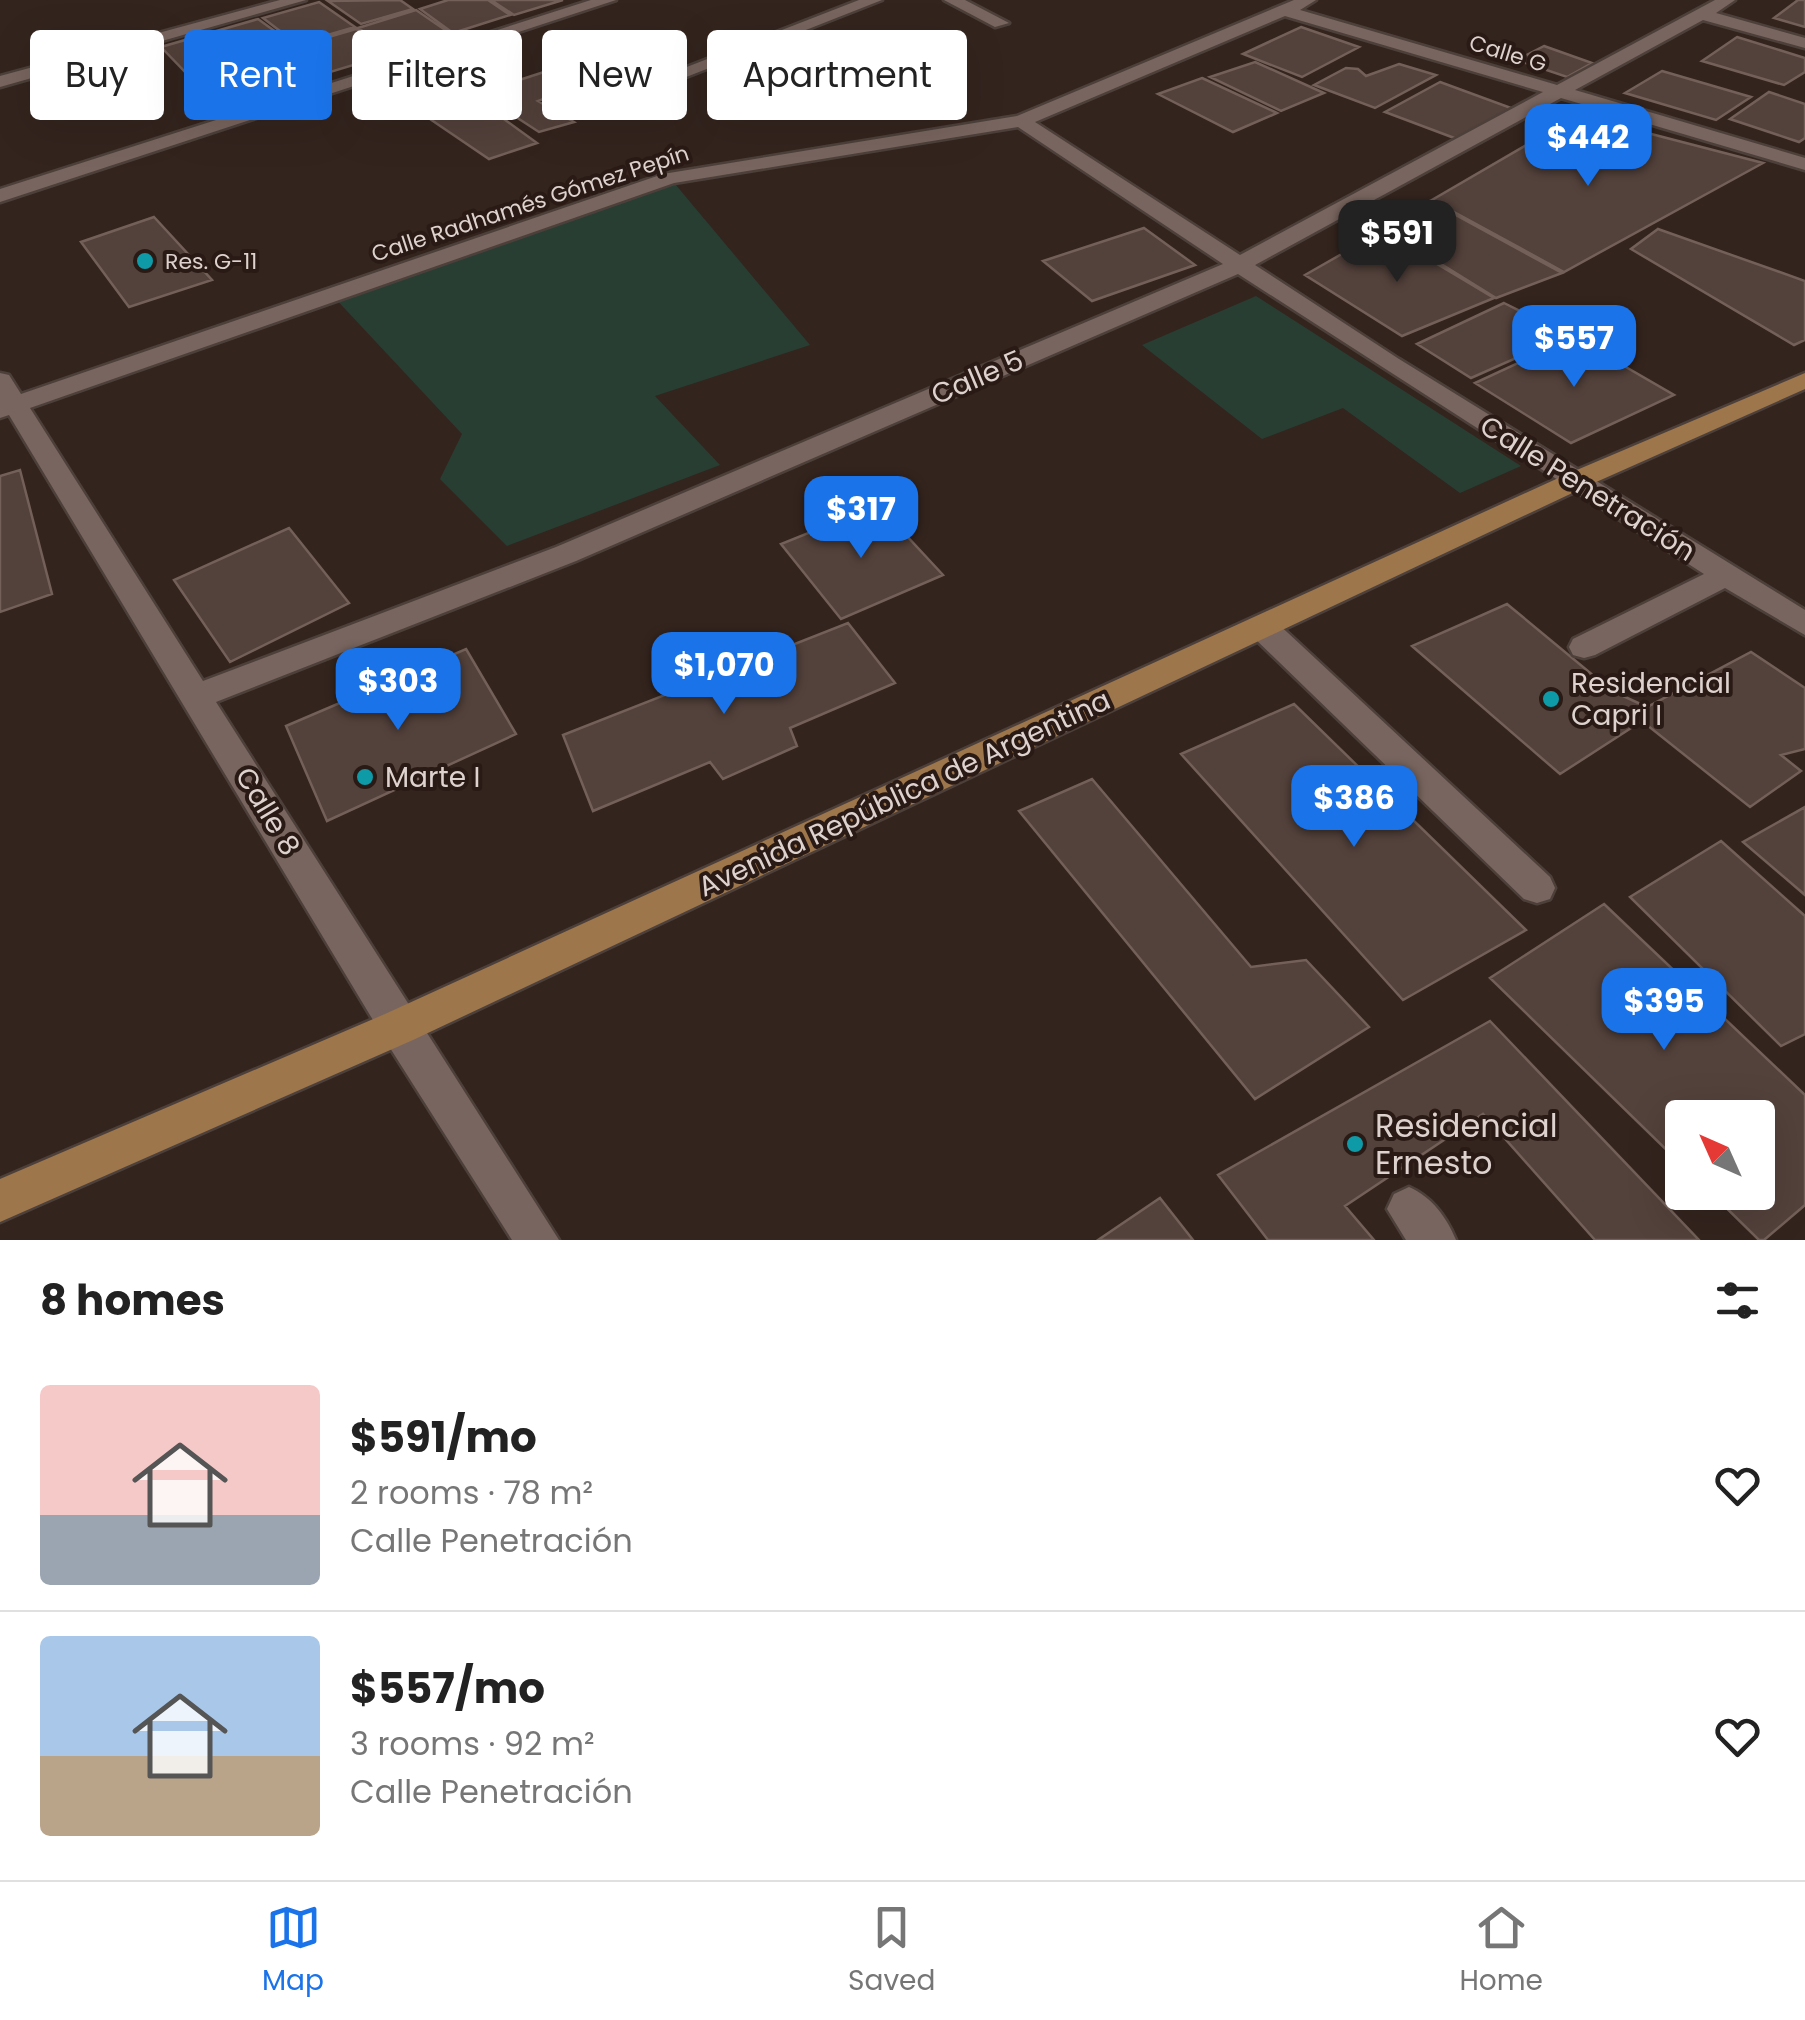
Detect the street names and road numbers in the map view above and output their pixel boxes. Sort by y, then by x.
street label: Calle G [1465,27,1550,80]
street label: Calle Radhamés Gómez Pepín [367,137,693,270]
street label: Calle 5 [925,341,1029,414]
street label: Calle Penetración [1473,406,1703,570]
street label: Avenida República de Argentina [692,681,1117,906]
street label: Calle 8 [226,760,309,863]

